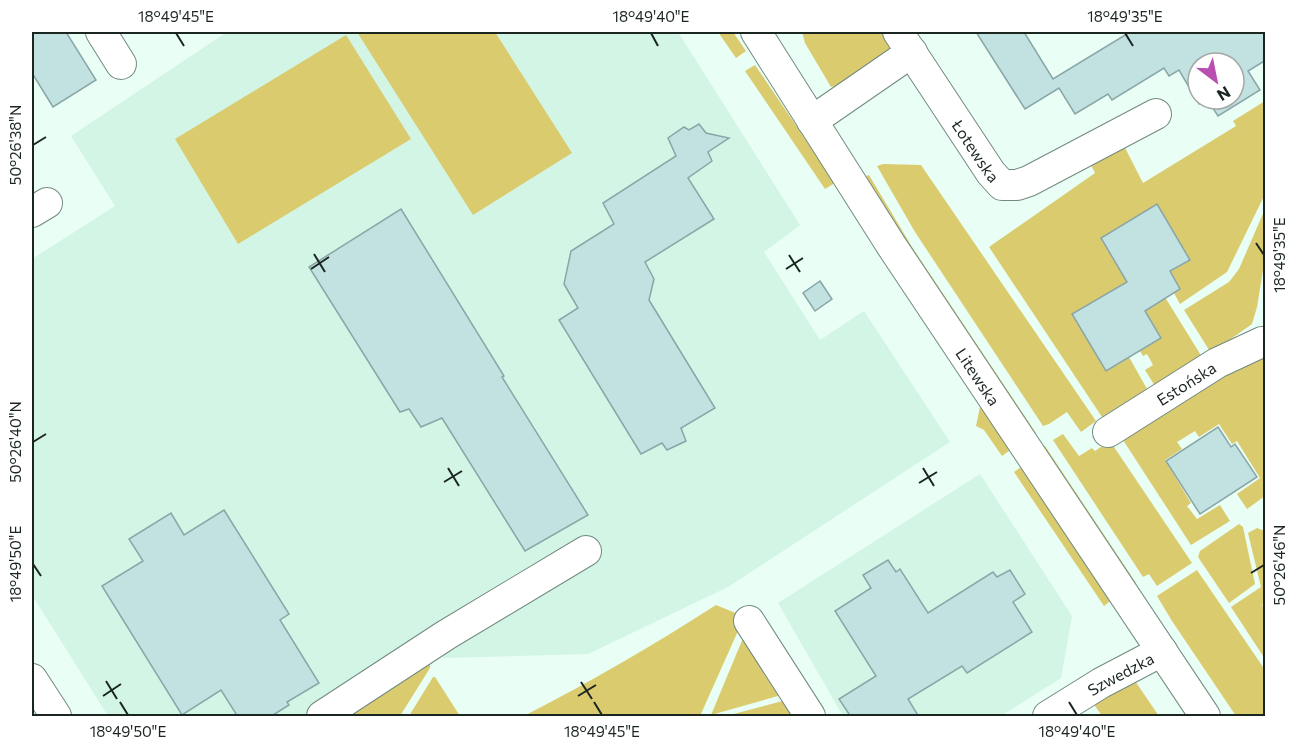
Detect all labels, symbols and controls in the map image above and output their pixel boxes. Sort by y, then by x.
text: 18°49'45"E [138,7,214,25]
text: 18°49'40"E [613,7,690,25]
text: 18°49'35"E [1087,7,1163,25]
north arrow [1186,51,1246,111]
text: N [1214,83,1234,105]
text: 50°26'38"N [6,105,24,185]
street label: Łotewska [948,115,1004,186]
text: 18°49'35"E [1270,217,1288,293]
street label: Litewska [953,344,1005,409]
street label: Estońska [1153,357,1219,409]
text: 50°26'40"N [6,401,24,483]
text: 50°26'46"N [1270,525,1288,605]
text: 18°49'50"E [6,526,24,602]
street label: Szwedzka [1083,648,1157,699]
text: 18°49'50"E [90,722,166,740]
text: 18°49'45"E [564,722,640,740]
text: 18°49'40"E [1039,722,1116,740]

